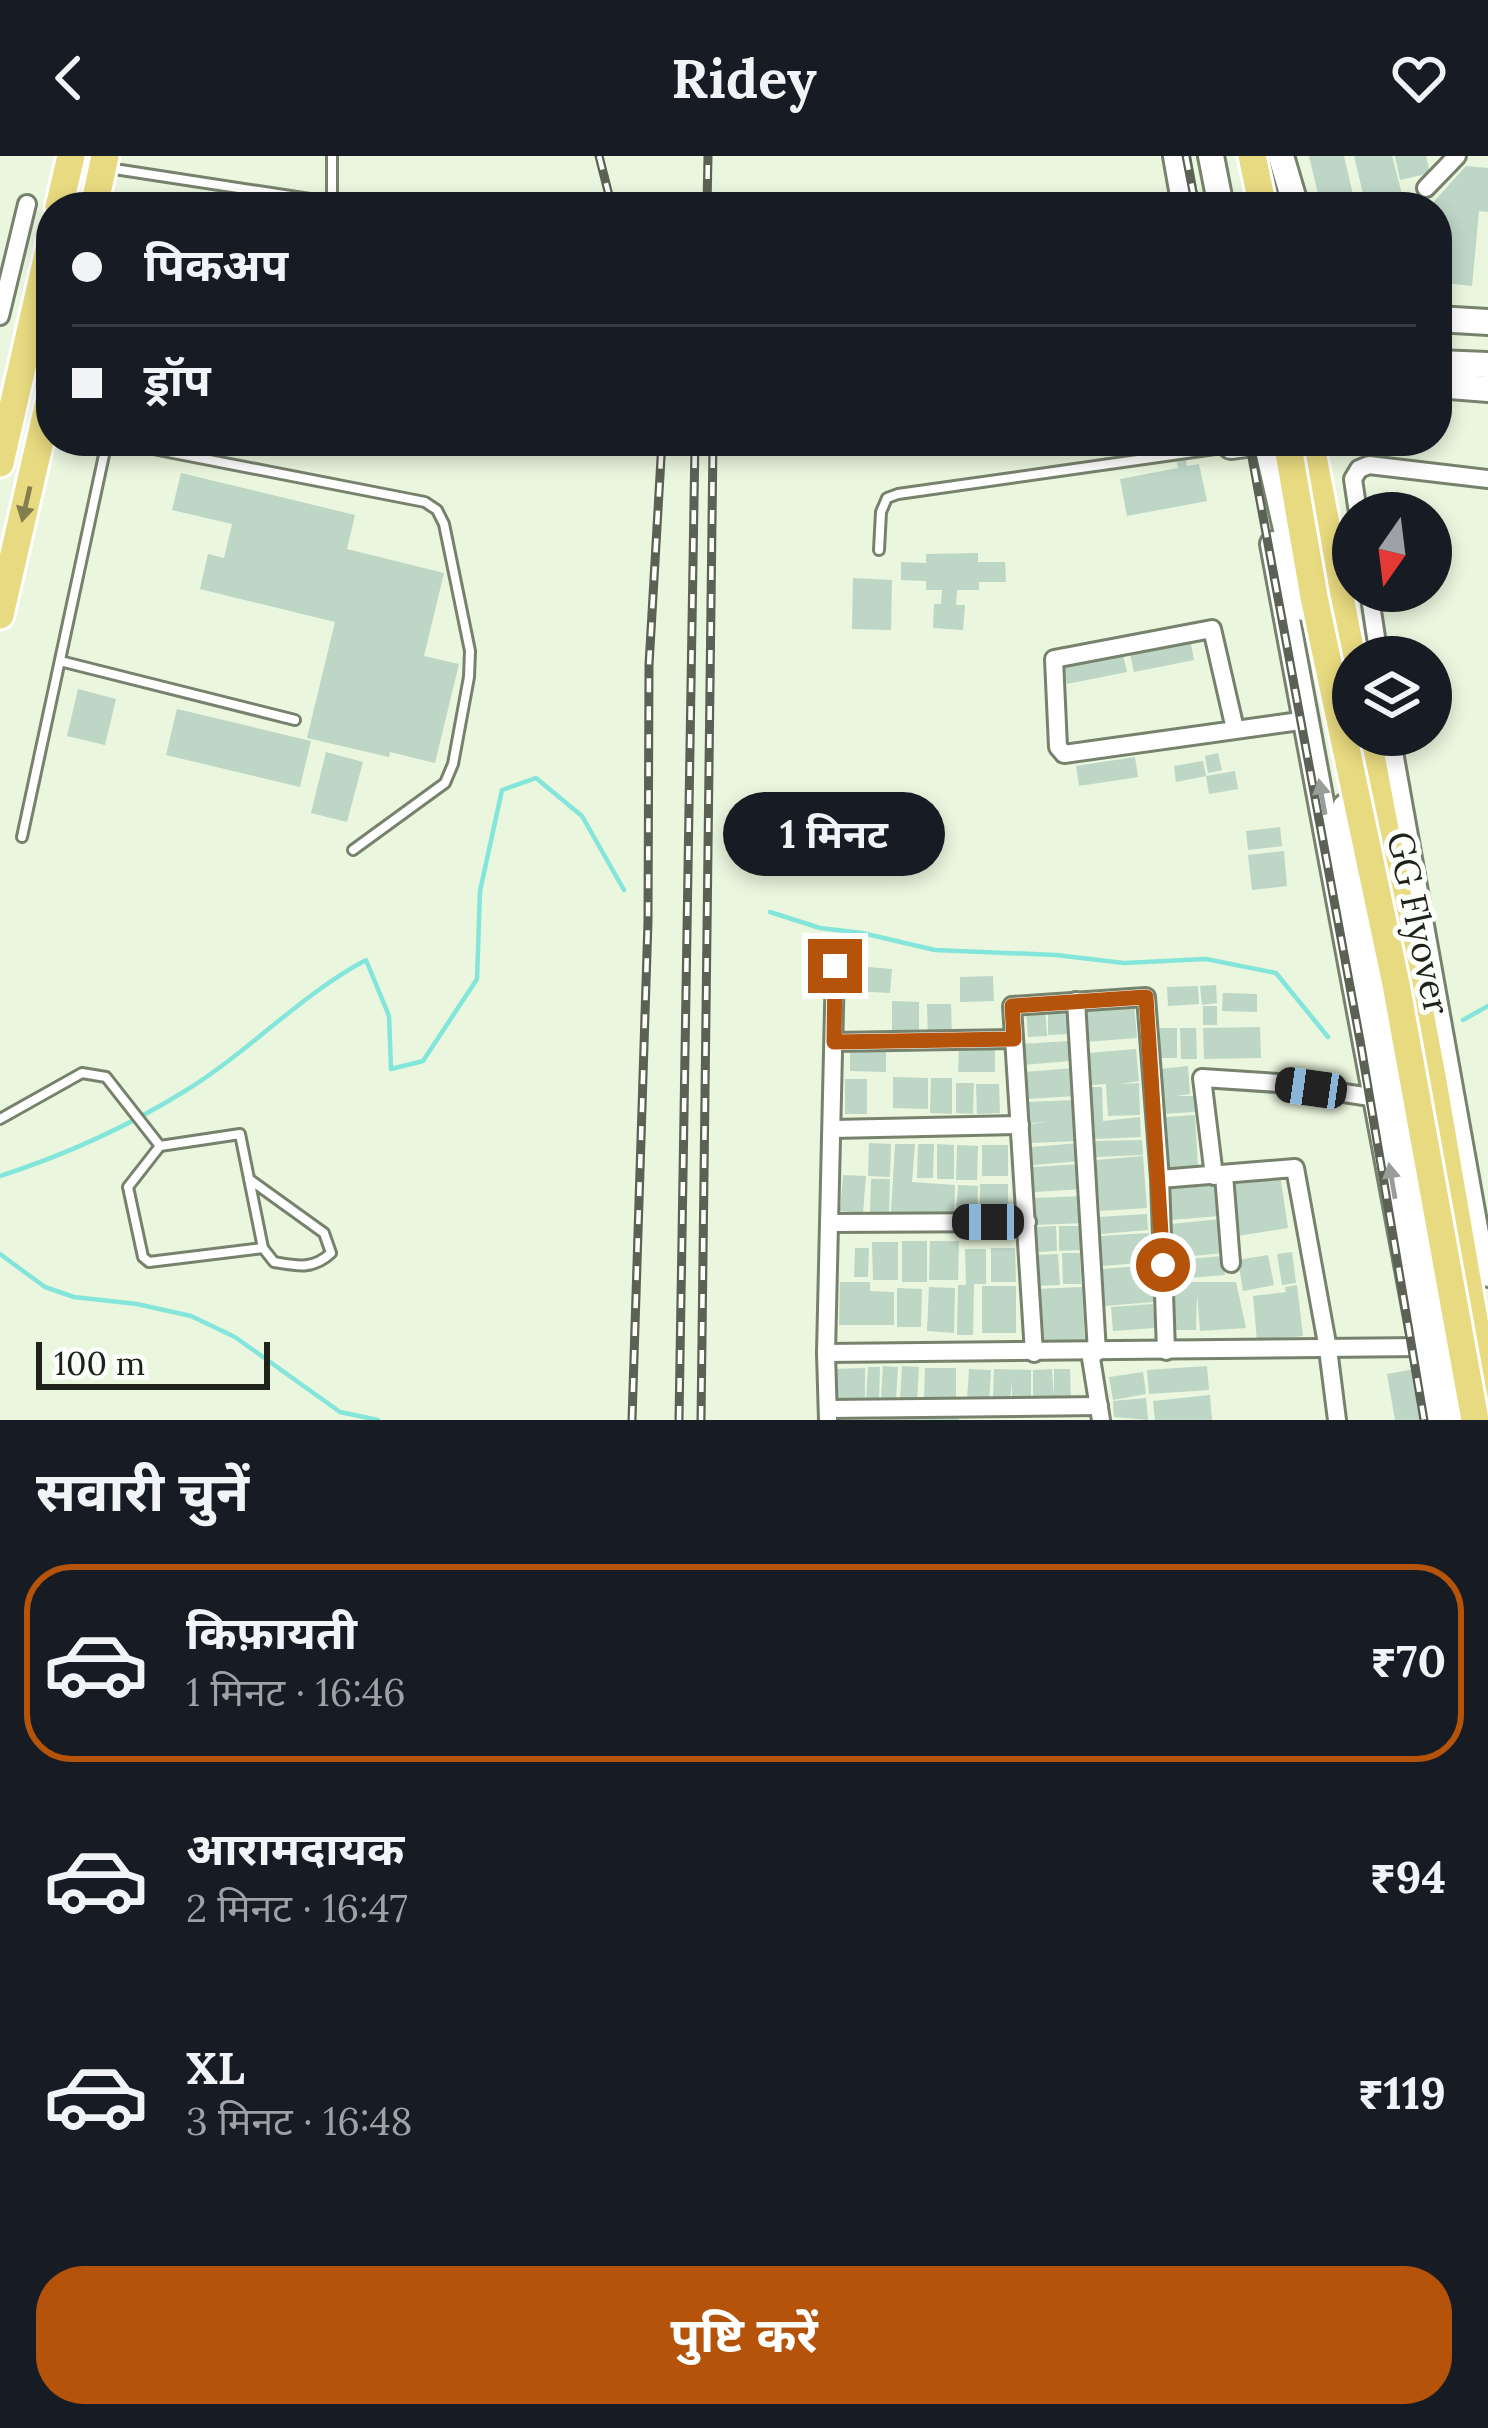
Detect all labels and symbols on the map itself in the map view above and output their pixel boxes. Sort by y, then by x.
one-way arrow [15,485,34,523]
north arrow [1332,492,1452,612]
one-way arrow [1312,778,1331,816]
callout: 1 मिनट [724,792,946,876]
street label: GG Flyover [1377,827,1461,1019]
route end [808,939,862,993]
car [1273,1065,1349,1111]
one-way arrow [1383,1162,1402,1199]
car [952,1204,1024,1240]
route start [1136,1238,1190,1292]
scale bar [36,1336,270,1389]

